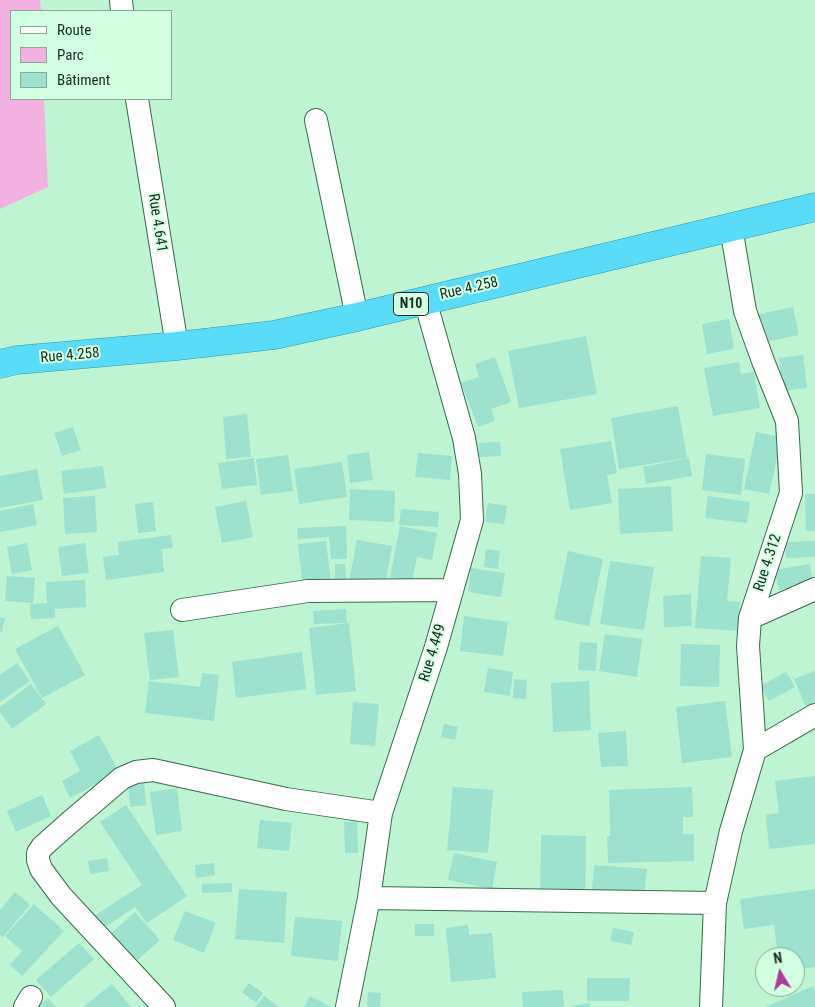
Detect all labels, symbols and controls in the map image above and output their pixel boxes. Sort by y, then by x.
legend [10,10,172,100]
text: Route [57,21,91,39]
text: Parc [57,46,84,64]
text: Bâtiment [57,71,110,89]
street label: Rue 4.641 [143,192,171,254]
street label: Rue 4.258 [438,274,500,304]
road number: N10 [394,292,428,316]
street label: Rue 4.258 [40,344,100,368]
street label: Rue 4.312 [750,532,786,594]
street label: Rue 4.449 [416,622,450,684]
north arrow [755,947,805,997]
text: N [772,950,783,967]

